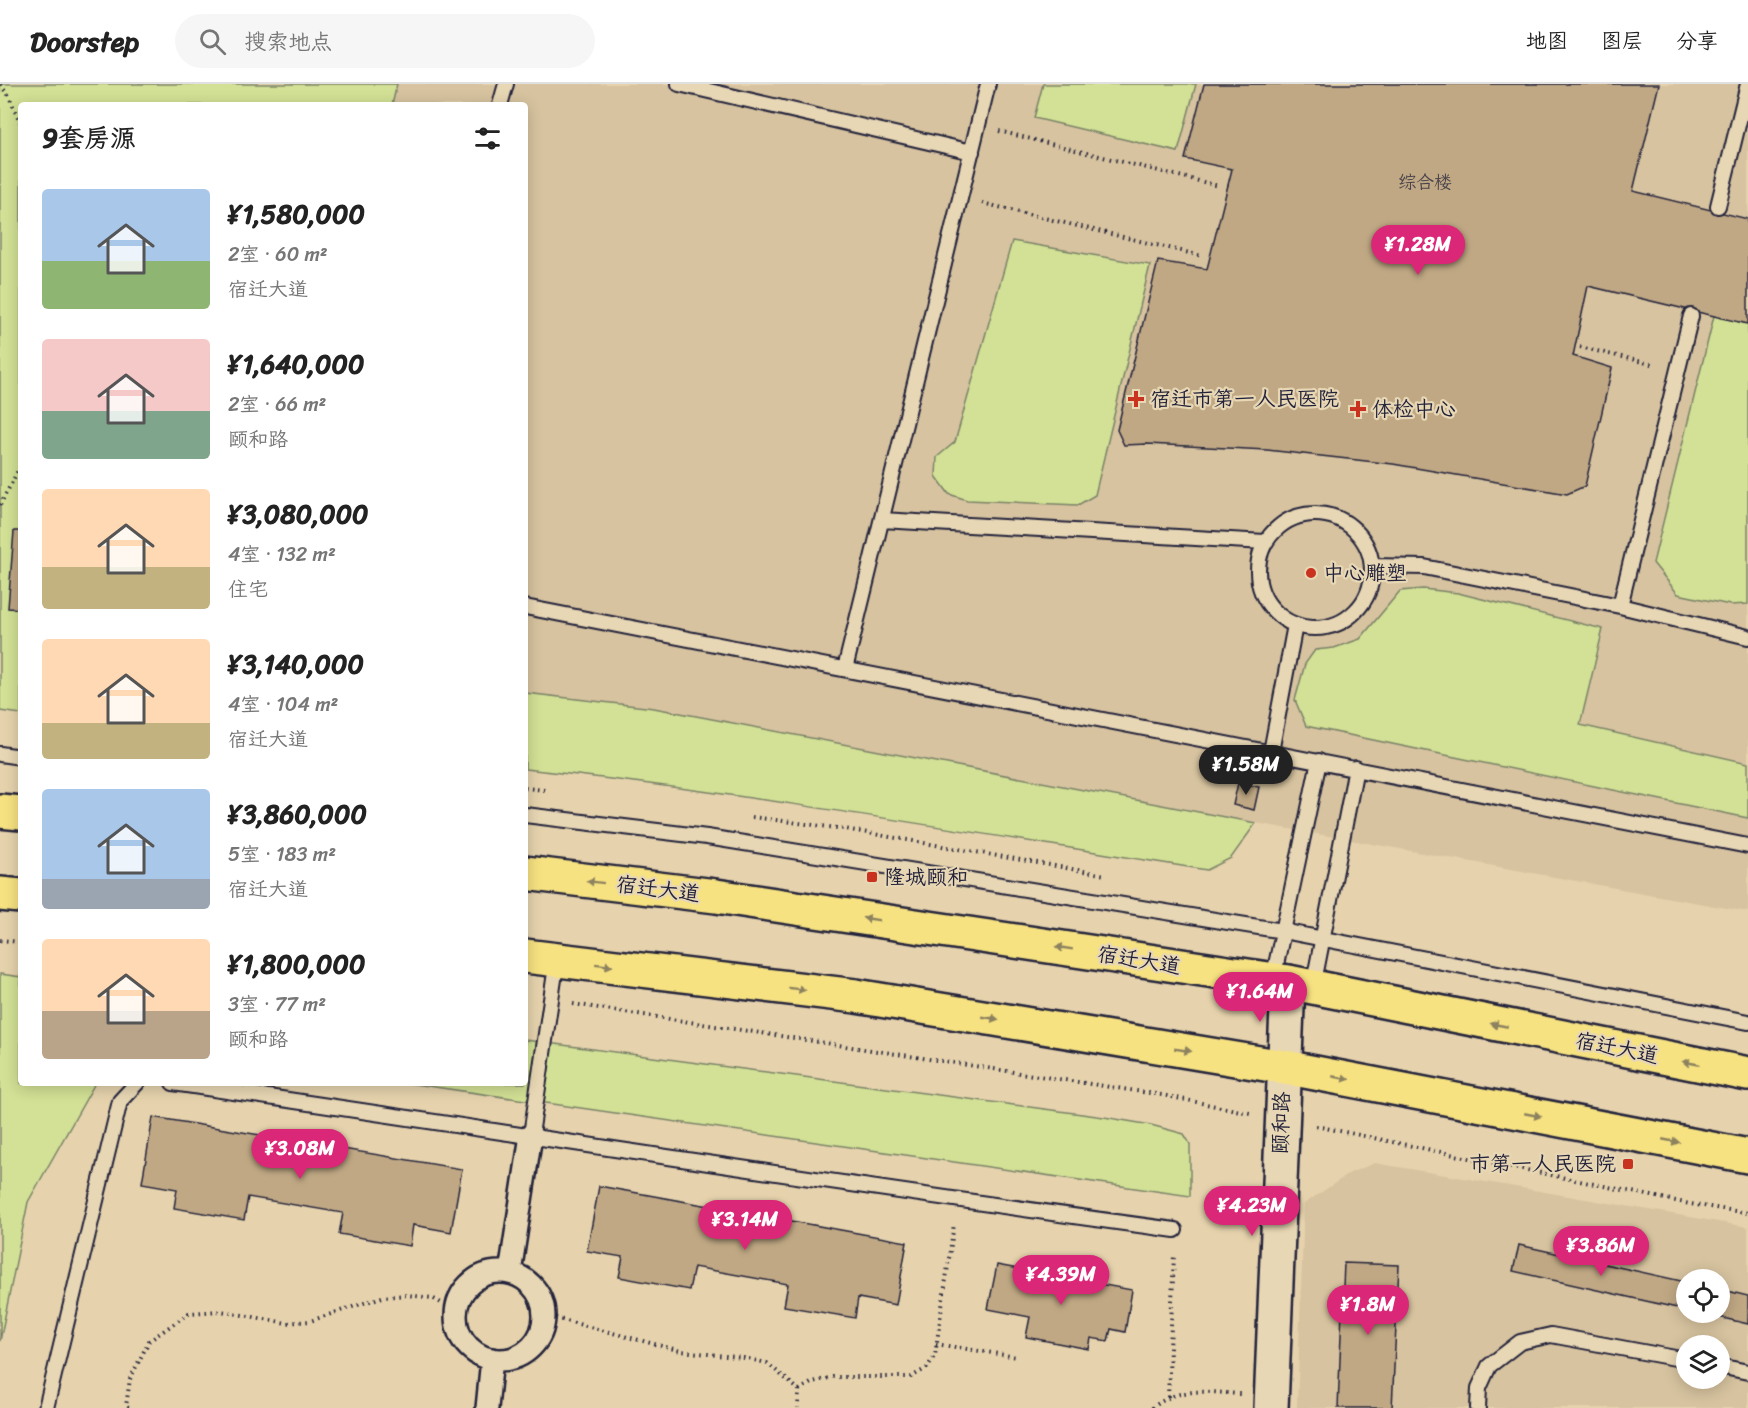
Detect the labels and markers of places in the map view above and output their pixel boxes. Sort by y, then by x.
pin: ¥1.28M [1369,225,1467,276]
place label: 宿迁市第一人民医院 [1150,380,1339,418]
marker: 宿迁市第一人民医院 [1127,390,1145,408]
place label: 体检中心 [1372,390,1456,428]
marker: 体检中心 [1349,400,1367,418]
place label: 中心雕塑 [1323,554,1407,592]
marker: 中心雕塑 [1304,566,1318,580]
pin: ¥1.58M [1197,745,1295,796]
place label: 隆城颐和 [884,858,968,896]
marker: 隆城颐和 [865,870,879,884]
pin: ¥1.64M [1211,972,1309,1023]
pin: ¥3.08M [251,1129,349,1180]
place label: 市第一人民医院 [1469,1145,1616,1183]
marker: 市第一人民医院 [1621,1157,1635,1171]
pin: ¥4.23M [1203,1186,1301,1237]
pin: ¥3.14M [696,1200,794,1251]
pin: ¥3.86M [1552,1226,1650,1277]
pin: ¥4.39M [1012,1255,1110,1306]
pin: ¥1.8M [1326,1285,1410,1336]

